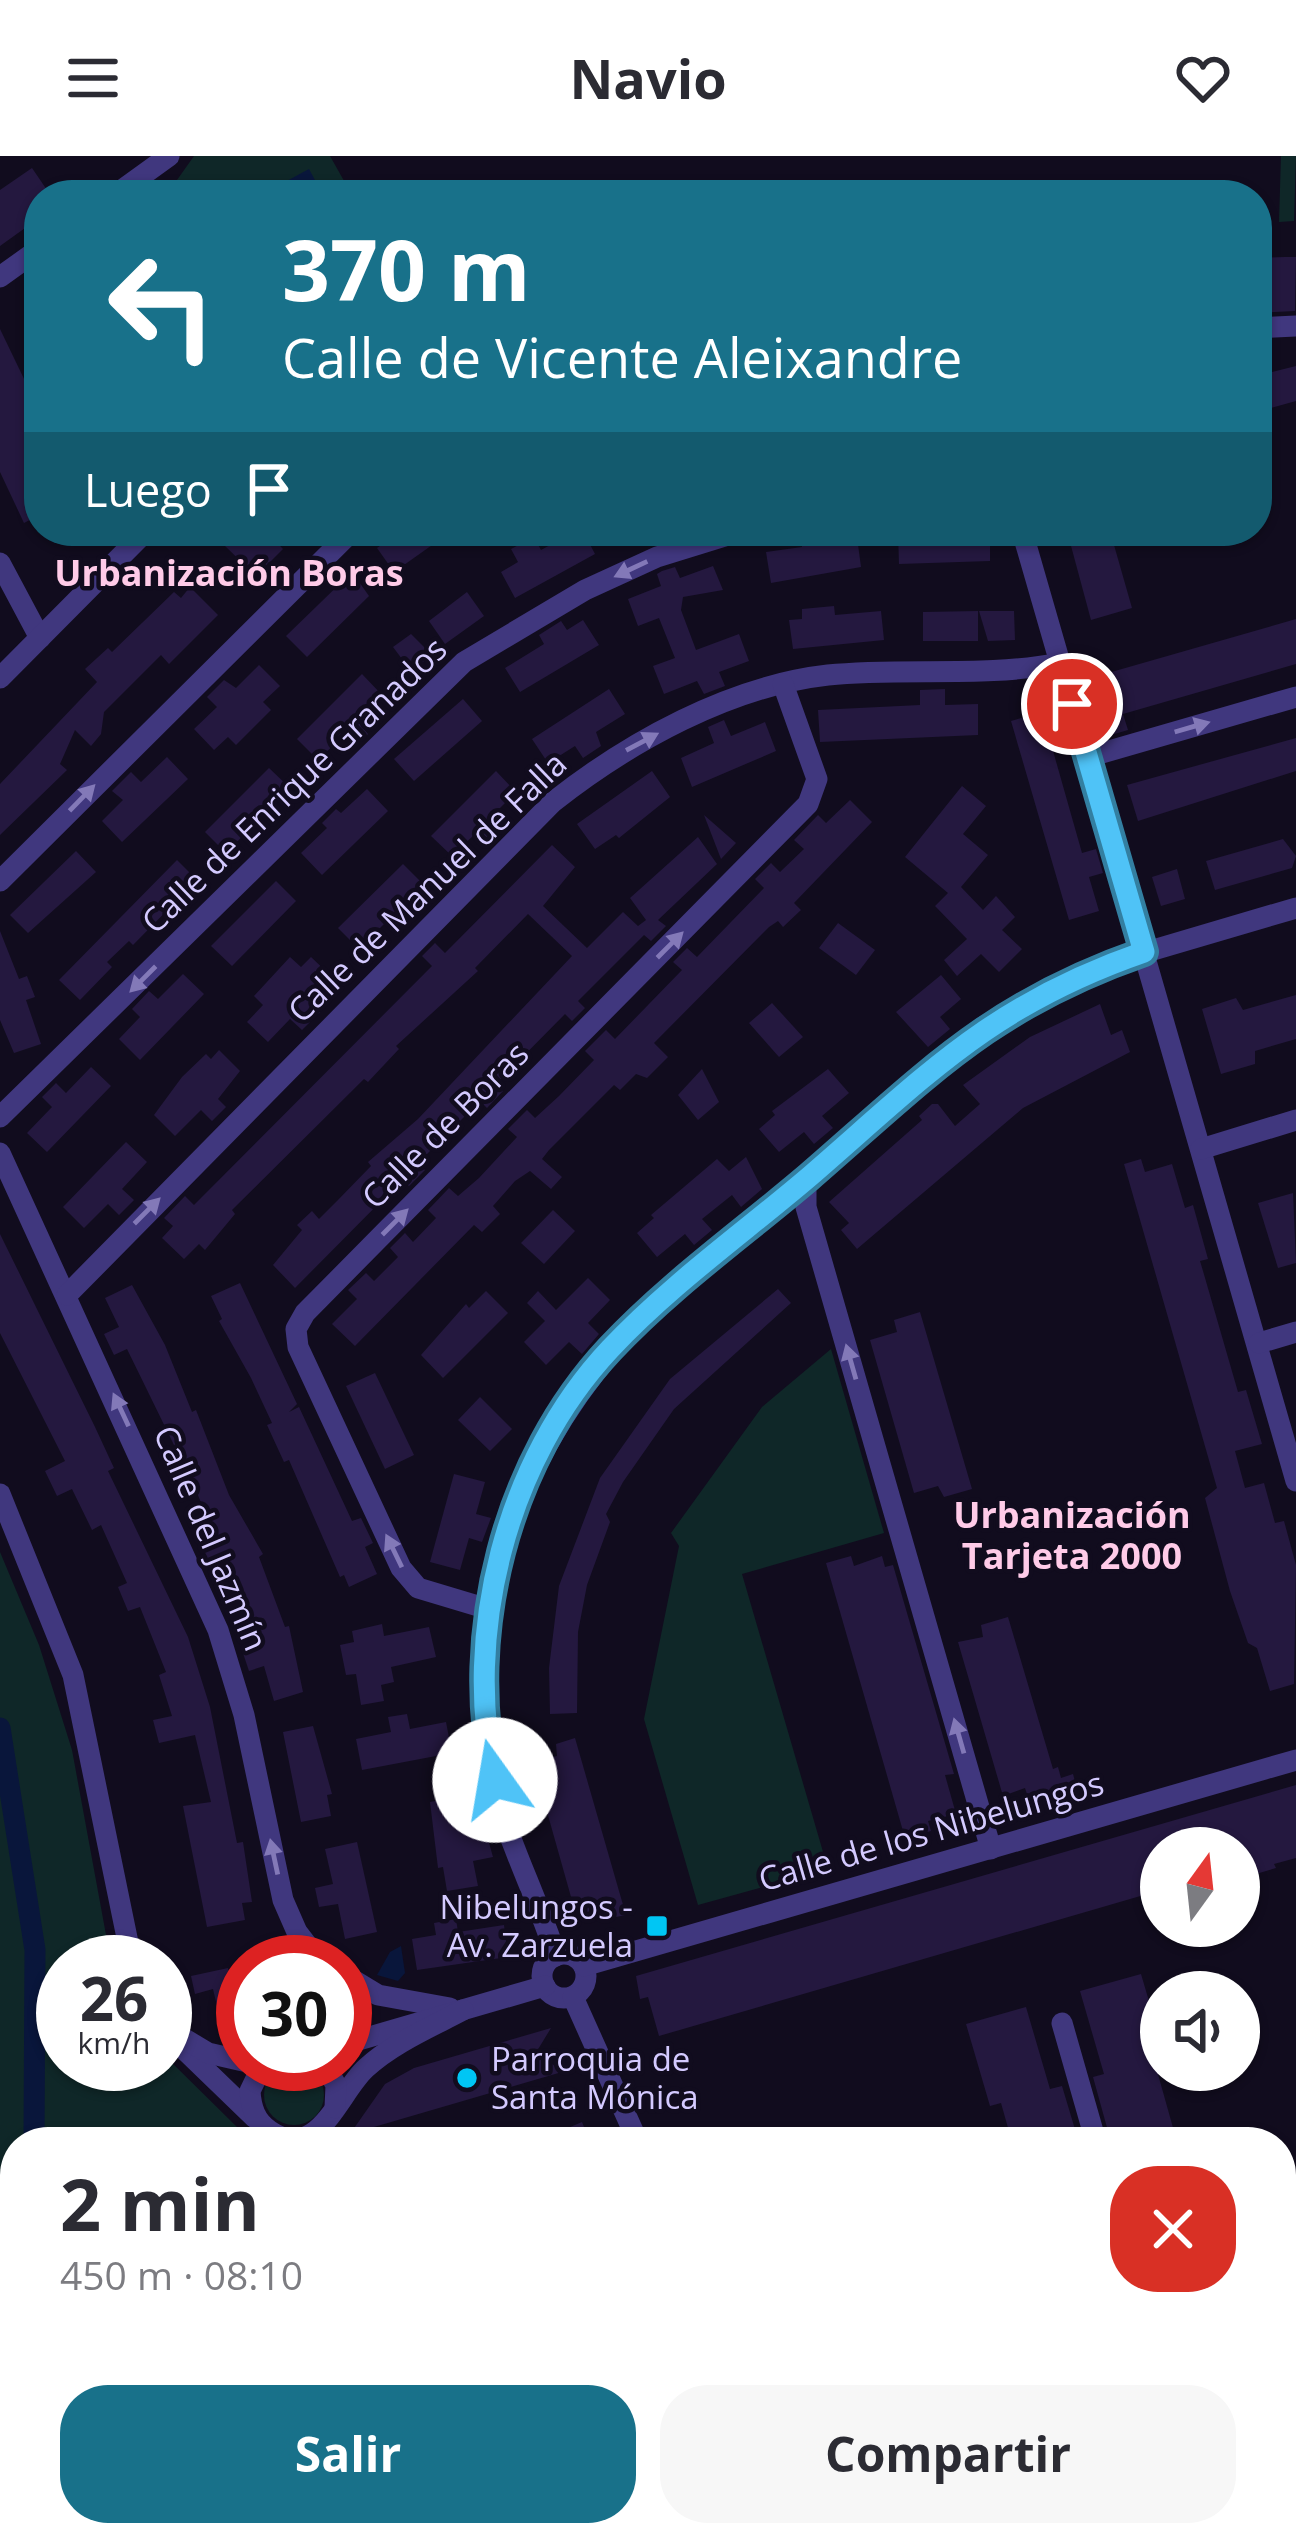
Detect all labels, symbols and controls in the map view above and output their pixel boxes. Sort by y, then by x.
text: Navio [569,41,727,115]
icon: menu [60,45,126,111]
icon: heart [1170,45,1236,111]
text: 370 m [282,211,530,326]
icon: left [84,228,240,384]
text: Calle de Vicente Aleixandre [282,320,962,394]
icon: arrive [236,456,302,522]
text: Luego [84,459,212,520]
district label: Urbanización Boras [54,548,404,597]
one-way arrow [613,559,648,579]
street label: Calle de Enrique Granados [131,627,456,943]
pin [1021,653,1123,755]
icon: arrive [1039,671,1105,737]
one-way arrow [1174,717,1211,736]
one-way arrow [625,732,660,753]
street label: Calle de Manuel de Falla [277,741,576,1032]
one-way arrow [67,784,95,813]
one-way arrow [655,931,683,960]
one-way arrow [129,965,157,993]
street label: Calle de Boras [351,1031,538,1218]
one-way arrow [132,1197,161,1225]
one-way arrow [381,1208,409,1236]
one-way arrow [840,1343,859,1380]
one-way arrow [111,1392,131,1427]
street label: Calle del Jazmín [144,1418,279,1657]
district label: Urbanización Tarjeta 2000 [953,1490,1191,1580]
one-way arrow [384,1533,404,1568]
position arrow [432,1717,558,1843]
one-way arrow [949,1717,967,1754]
street label: Calle de los Nibelungos [753,1760,1109,1901]
north arrow [1140,1827,1260,1947]
map controls [1140,1827,1260,2091]
one-way arrow [264,1837,283,1875]
place label: Nibelungos - Av. Zarzuela [440,1884,633,1967]
marker: Nibelungos - Av. Zarzuela [644,1913,670,1939]
speed limit sign: 30 [216,1935,372,2091]
text: 26 [80,1957,148,2039]
button: sound [1140,1971,1260,2091]
text: km/h [78,2022,150,2063]
place label: Parroquia de Santa Mónica [491,2036,699,2119]
marker: Parroquia de Santa Mónica [454,2065,480,2091]
text: 2 min [60,2154,260,2252]
button: close [1110,2166,1236,2292]
text: 450 m · 08:10 [60,2248,303,2301]
button: Salir [60,2385,636,2523]
button: Compartir [660,2385,1236,2523]

